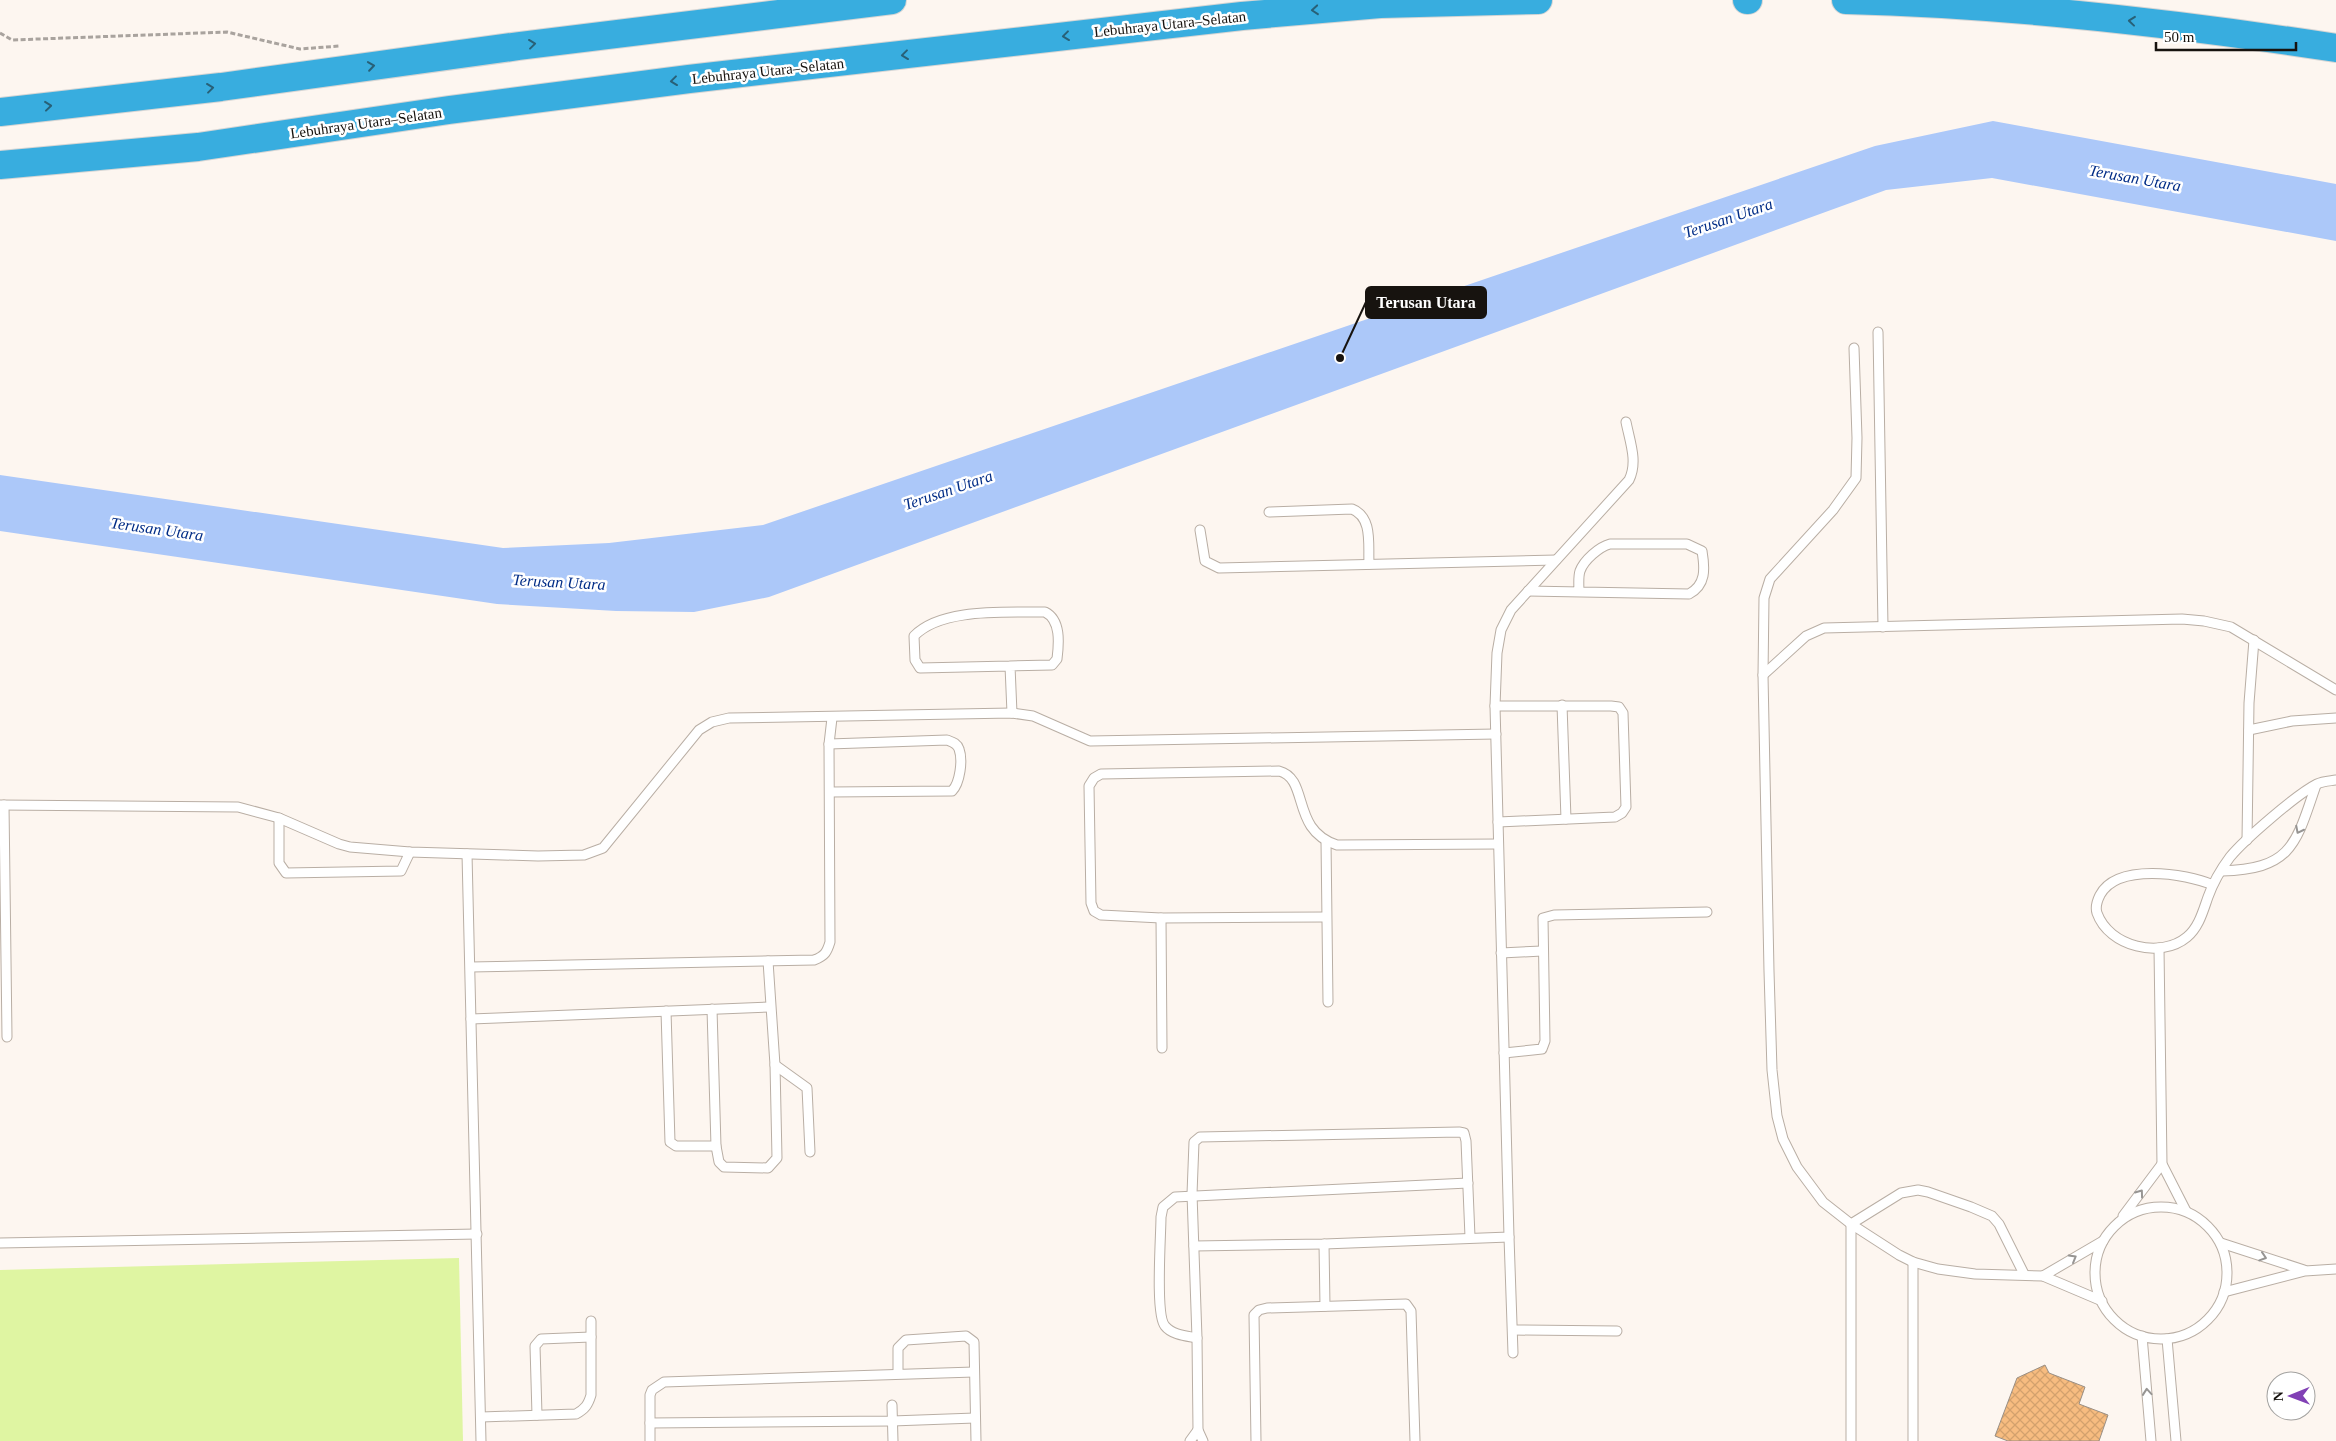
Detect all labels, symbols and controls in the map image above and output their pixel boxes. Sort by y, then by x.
one-way arrow [1311,4,1319,15]
street label: Lebuhraya Utara–Selatan [1093,8,1247,40]
one-way arrow [2127,16,2135,27]
scale bar [2156,20,2296,52]
text: 50 m [2164,29,2195,45]
one-way arrow [1062,30,1070,41]
one-way arrow [528,39,536,50]
one-way arrow [901,49,909,60]
street label: Lebuhraya Utara–Selatan [691,55,845,87]
one-way arrow [367,61,375,72]
one-way arrow [670,75,678,86]
one-way arrow [206,83,214,94]
one-way arrow [45,101,53,112]
street label: Lebuhraya Utara–Selatan [289,104,443,142]
water label: Terusan Utara [2088,162,2182,194]
water label: Terusan Utara [1681,195,1775,241]
callout: Terusan Utara [1366,287,1486,318]
text: Terusan Utara [1376,294,1476,311]
water label: Terusan Utara [901,467,995,513]
water label: Terusan Utara [110,514,204,544]
water label: Terusan Utara [512,571,606,593]
one-way arrow [2295,825,2305,834]
one-way arrow [2134,1189,2143,1199]
one-way arrow [2258,1251,2266,1261]
one-way arrow [2068,1255,2077,1265]
north arrow [2266,1371,2316,1421]
one-way arrow [2141,1388,2152,1396]
text: N [2271,1391,2286,1401]

